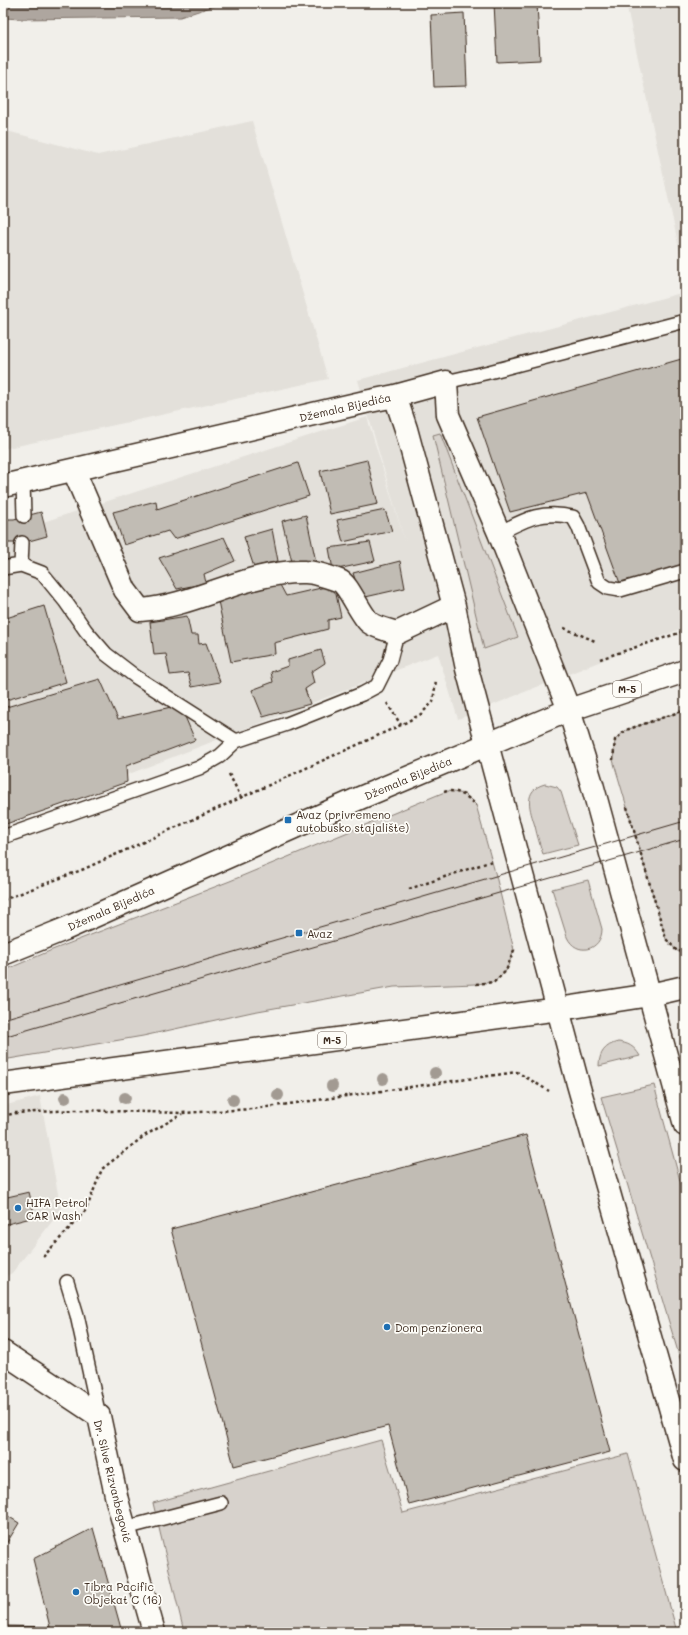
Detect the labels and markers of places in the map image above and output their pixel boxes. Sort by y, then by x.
place label: Avaz (privremeno autobusko stajalište) [296,807,409,835]
marker: Avaz (privremeno autobusko stajalište) [283,815,293,825]
place label: Avaz [307,926,332,941]
marker: Avaz [294,928,304,938]
place label: HIFA Petrol CAR Wash [26,1195,88,1223]
marker: HIFA Petrol CAR Wash [13,1203,23,1213]
place label: Dom penzionera [395,1320,482,1335]
marker: Dom penzionera [382,1322,392,1332]
place label: Tibra Pacific Objekat C (16) [84,1579,162,1607]
marker: Tibra Pacific Objekat C (16) [71,1587,81,1597]

